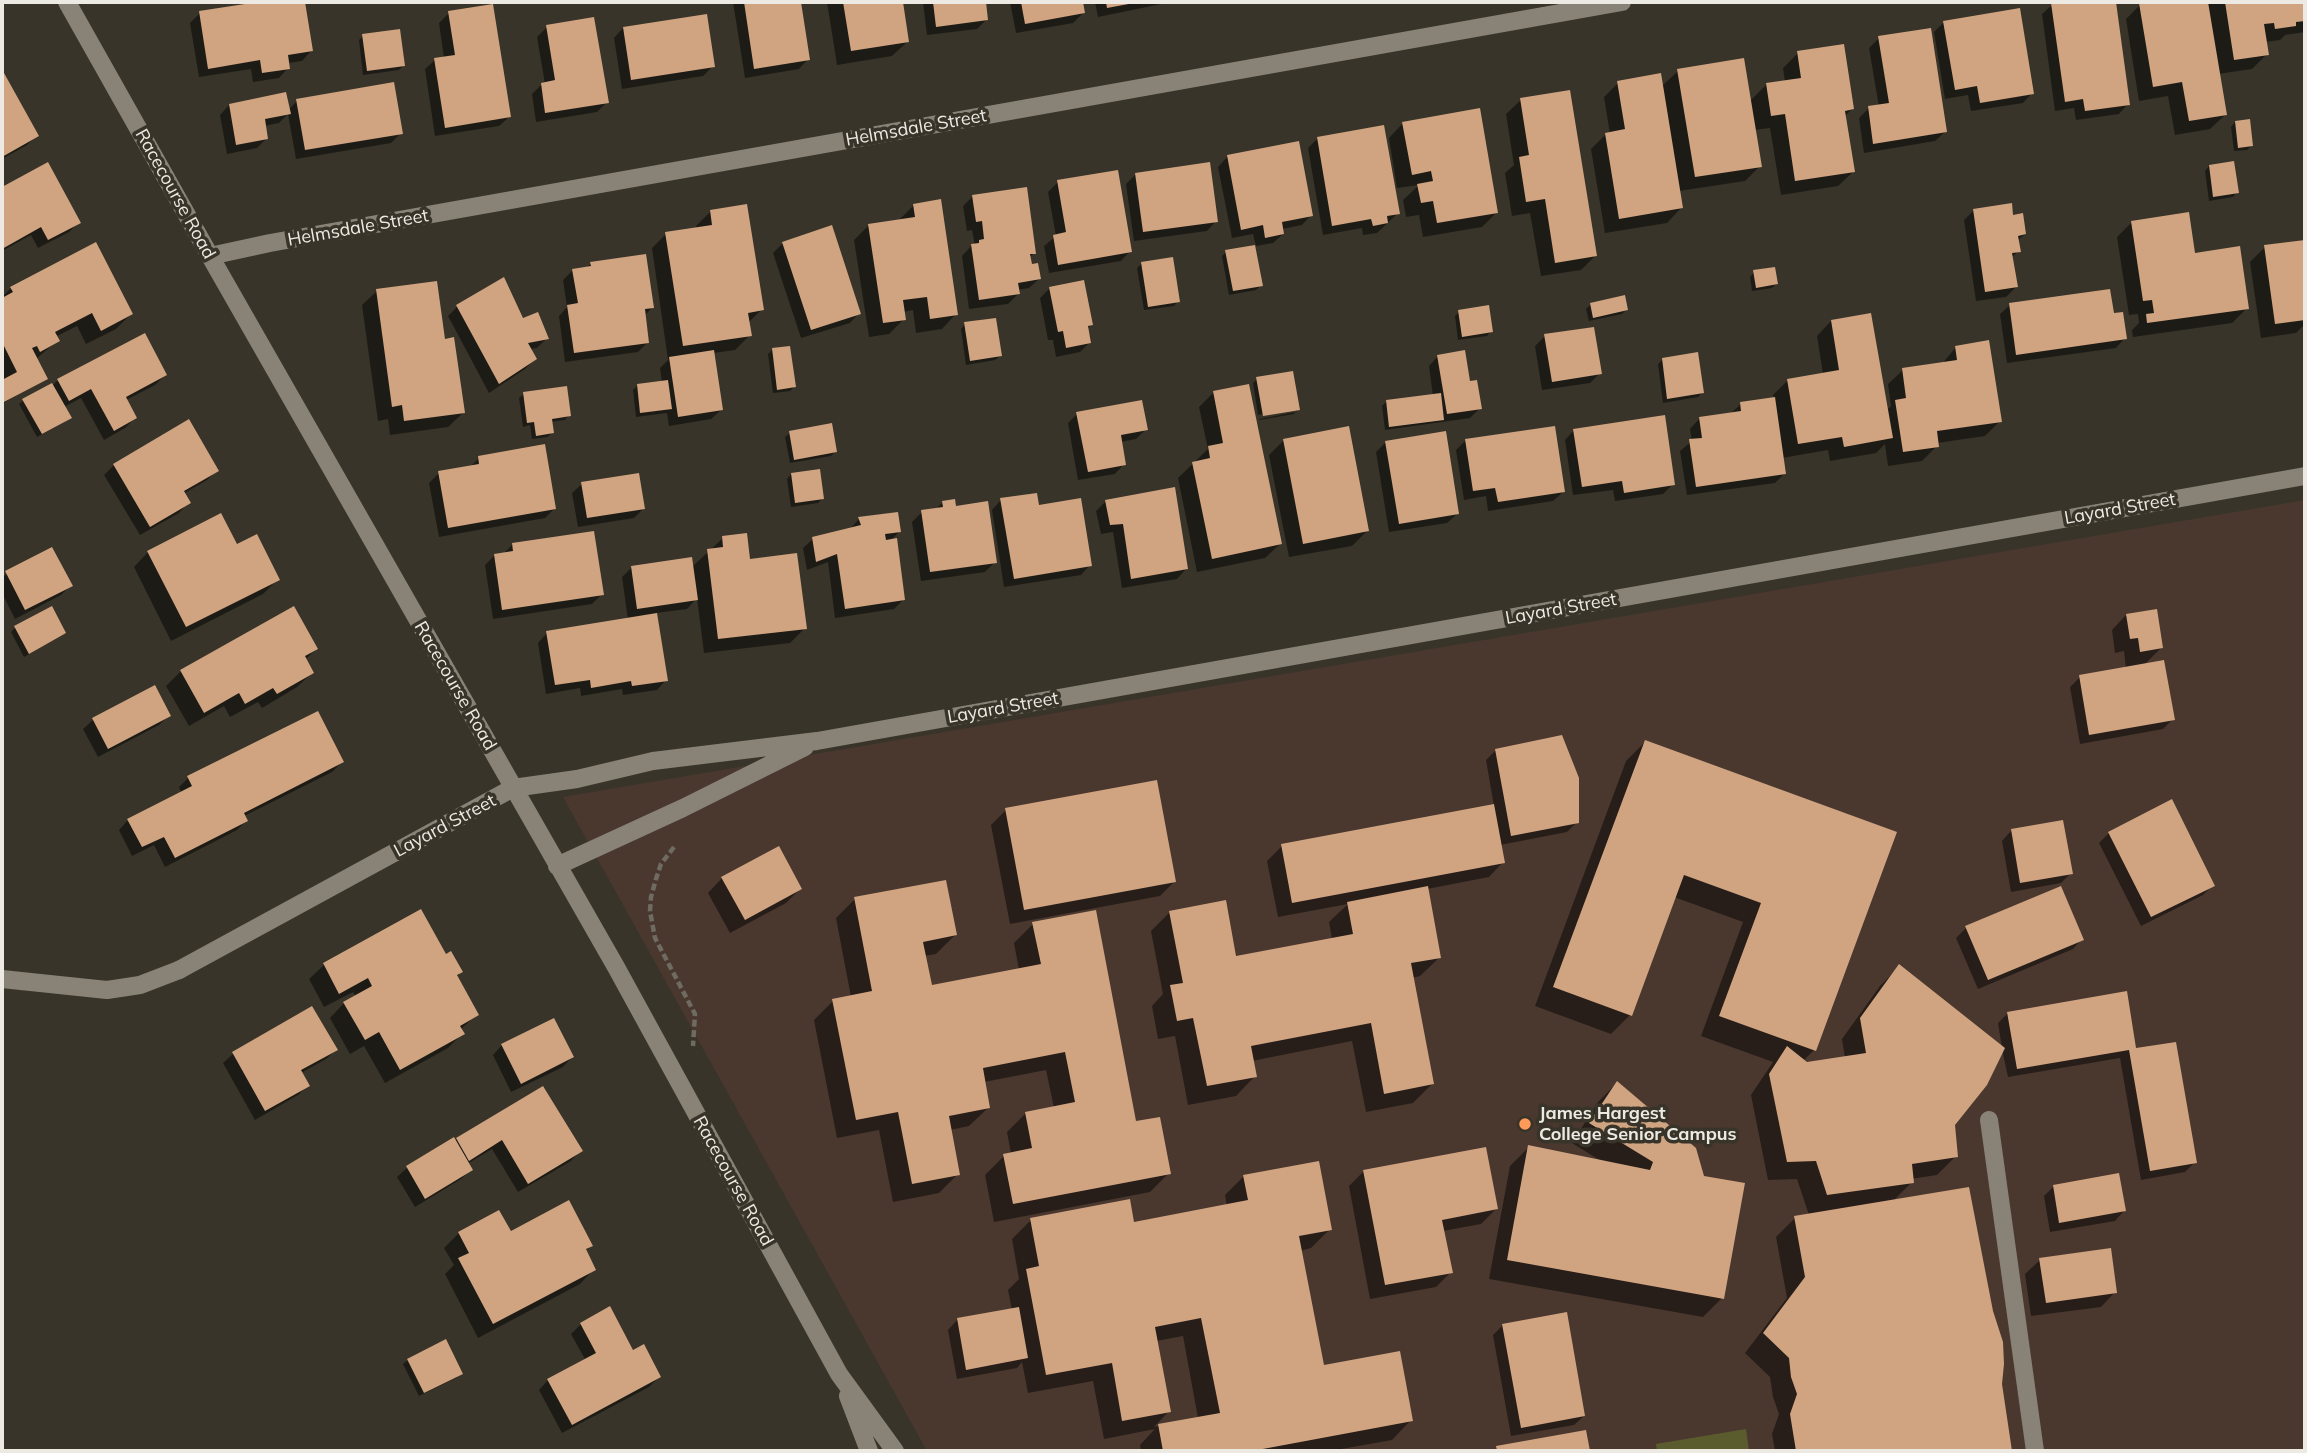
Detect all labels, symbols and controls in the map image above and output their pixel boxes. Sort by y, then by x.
street label: Helmsdale Street [844,105,988,151]
street label: Racecourse Road [130,125,220,263]
street label: Helmsdale Street [286,205,430,251]
street label: Layard Street [2063,489,2177,529]
street label: Layard Street [1504,589,1618,629]
street label: Racecourse Road [409,618,501,754]
street label: Layard Street [946,688,1060,728]
street label: Layard Street [390,790,500,862]
place label: James Hargest College Senior Campus [1539,1103,1737,1146]
street label: Racecourse Road [688,1112,778,1250]
marker: James Hargest College Senior Campus [1517,1116,1533,1132]

